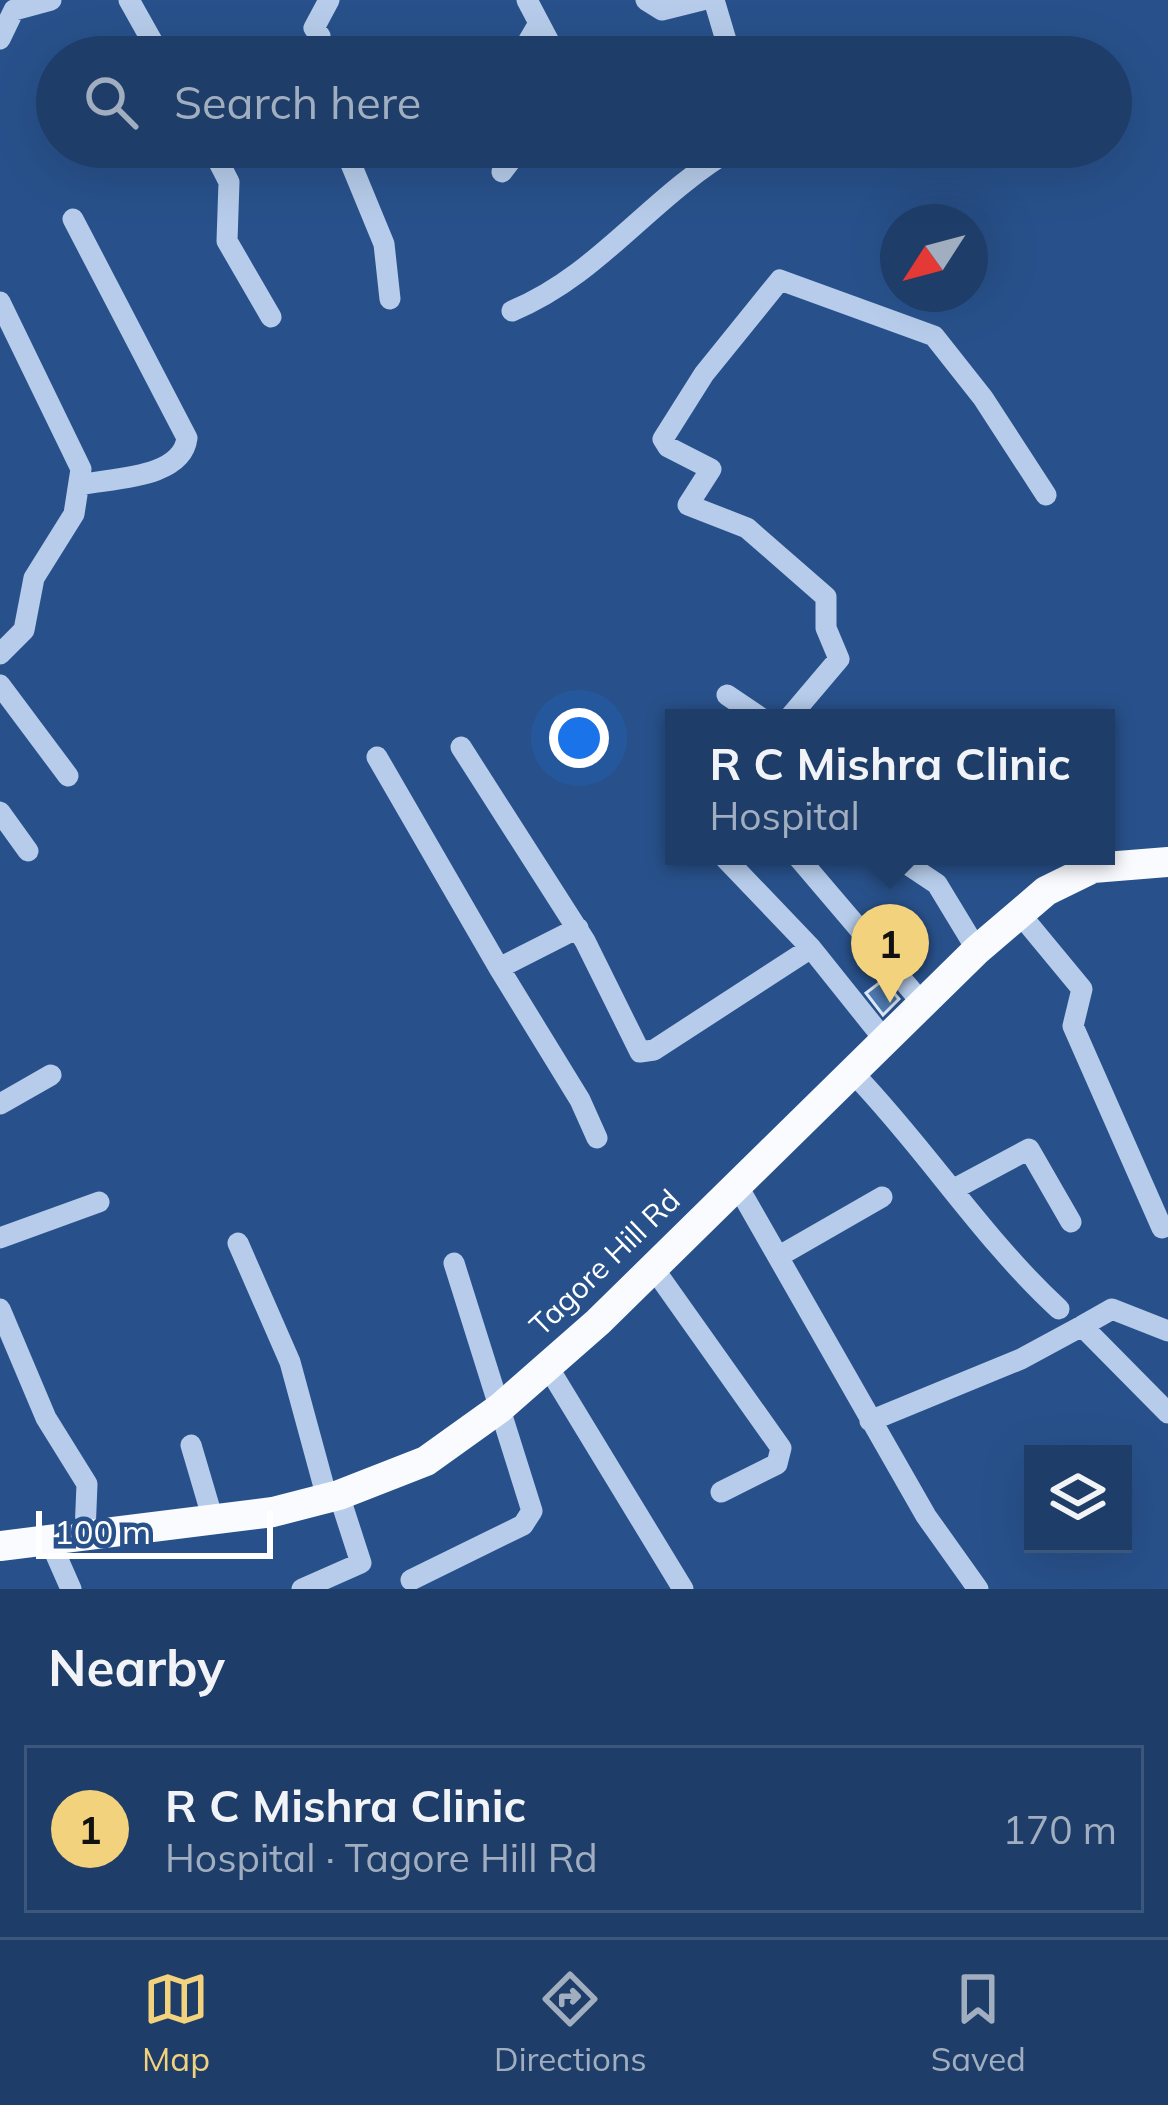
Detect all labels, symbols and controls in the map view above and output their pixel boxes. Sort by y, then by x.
search box [36,36,1132,168]
icon: search [78,69,144,135]
text: Search here [174,74,421,130]
north arrow [880,204,988,312]
your location [549,708,609,768]
popup [665,709,1115,865]
text: R C Mishra Clinic [709,735,1071,791]
text: Hospital [709,791,860,840]
pin: 1 [851,904,929,1003]
street label: Tagore Hill Rd [521,1181,687,1344]
map controls [1024,1445,1132,1553]
button: layers [1024,1445,1132,1553]
scale bar [36,1505,273,1558]
text: 100 m [54,1511,151,1552]
text: Nearby [48,1635,225,1699]
text: R C Mishra Clinic [165,1777,526,1833]
text: 1 [78,1805,102,1854]
text: 170 m [1002,1805,1117,1854]
text: Hospital · Tagore Hill Rd [165,1833,598,1882]
tab: Map [142,1966,210,2079]
tab: Directions [494,1966,647,2079]
tab: Saved [931,1966,1026,2079]

